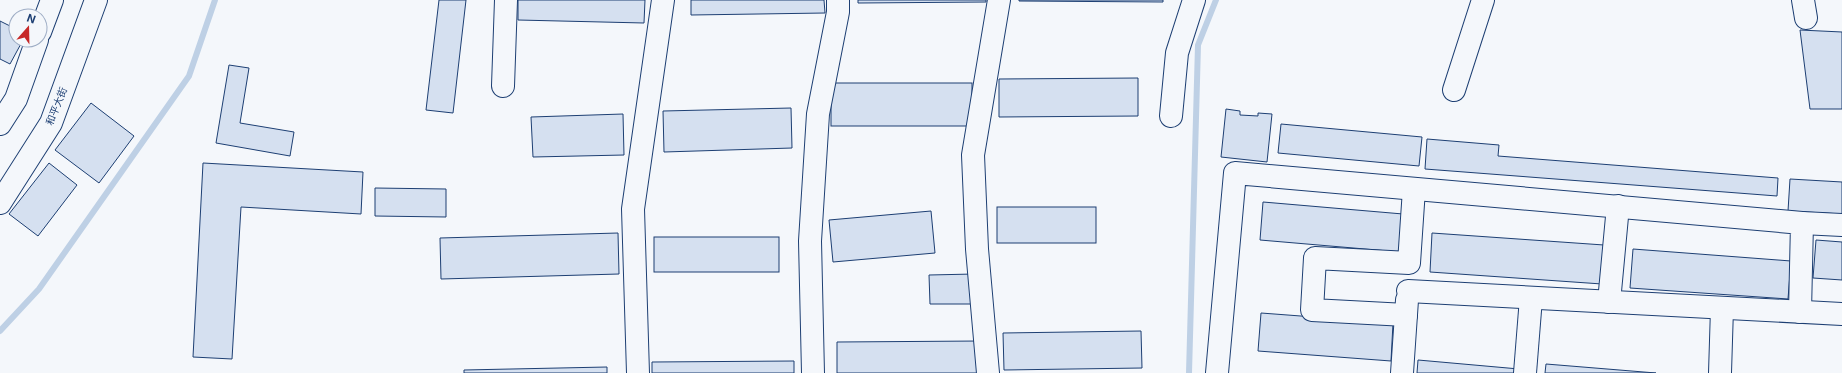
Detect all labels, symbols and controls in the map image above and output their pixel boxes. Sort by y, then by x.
north arrow [8,8,48,48]
text: N [25,11,38,27]
street label: 和平大街 [43,85,69,127]

